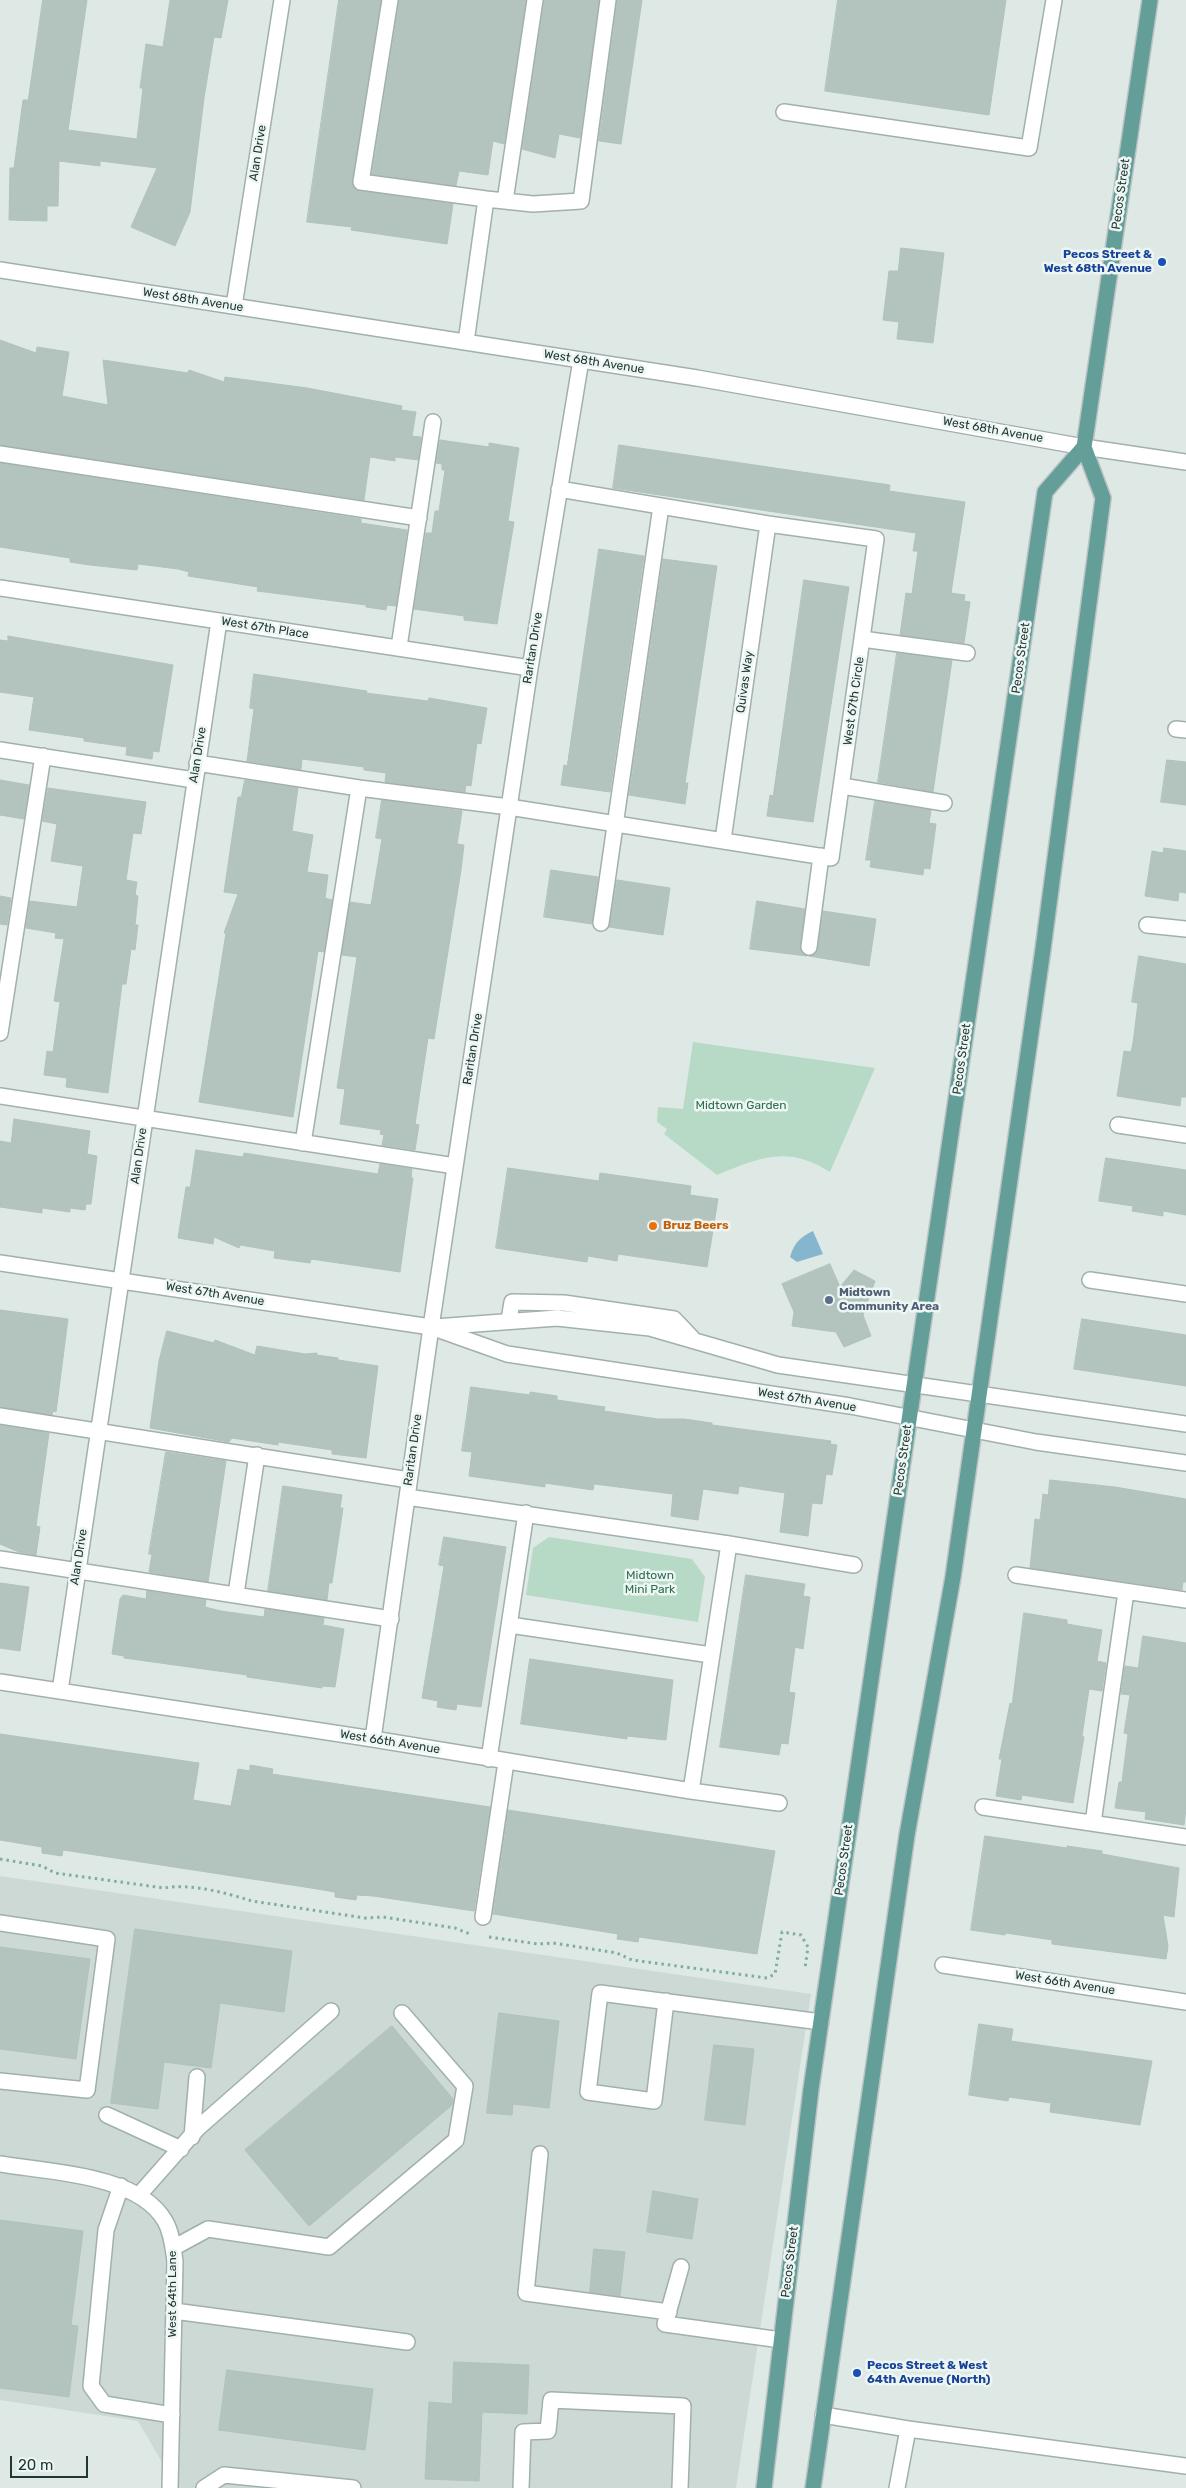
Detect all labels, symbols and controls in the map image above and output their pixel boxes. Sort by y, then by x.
street label: Alan Drive [246,124,270,182]
street label: Pecos Street [1109,158,1133,230]
place label: Pecos Street & West 68th Avenue [1044,248,1152,276]
marker: Pecos Street & West 68th Avenue [1156,256,1168,268]
street label: West 68th Avenue [142,285,244,315]
street label: West 68th Avenue [543,347,645,377]
street label: West 68th Avenue [942,414,1044,446]
street label: Raritan Drive [520,611,546,685]
street label: West 67th Place [220,614,310,642]
street label: Pecos Street [1009,622,1033,694]
street label: Quivas Way [734,650,756,714]
street label: West 67th Circle [841,656,867,746]
street label: Alan Drive [186,726,210,784]
street label: Raritan Drive [460,1012,486,1086]
street label: Pecos Street [950,1023,974,1095]
park label: Midtown Garden [695,1099,787,1113]
street label: Alan Drive [128,1127,150,1185]
place label: Bruz Beers [663,1219,729,1233]
marker: Bruz Beers [647,1220,659,1232]
street label: West 67th Avenue [165,1279,265,1309]
place label: Midtown Community Area [839,1286,939,1314]
marker: Midtown Community Area [823,1294,835,1306]
street label: West 67th Avenue [757,1385,857,1415]
street label: Raritan Drive [401,1413,425,1487]
street label: Pecos Street [891,1424,915,1496]
street label: Alan Drive [67,1528,91,1586]
park label: Midtown Mini Park [625,1569,675,1597]
street label: West 66th Avenue [339,1727,441,1757]
street label: Pecos Street [832,1824,856,1896]
street label: West 66th Avenue [1014,1968,1116,1998]
street label: Pecos Street [778,2226,802,2298]
street label: West 64th Lane [166,2251,180,2337]
place label: Pecos Street & West 64th Avenue (North) [867,2359,990,2387]
marker: Pecos Street & West 64th Avenue (North) [851,2367,863,2379]
scale bar [12,2446,90,2478]
text: 20 m [18,2456,53,2474]

